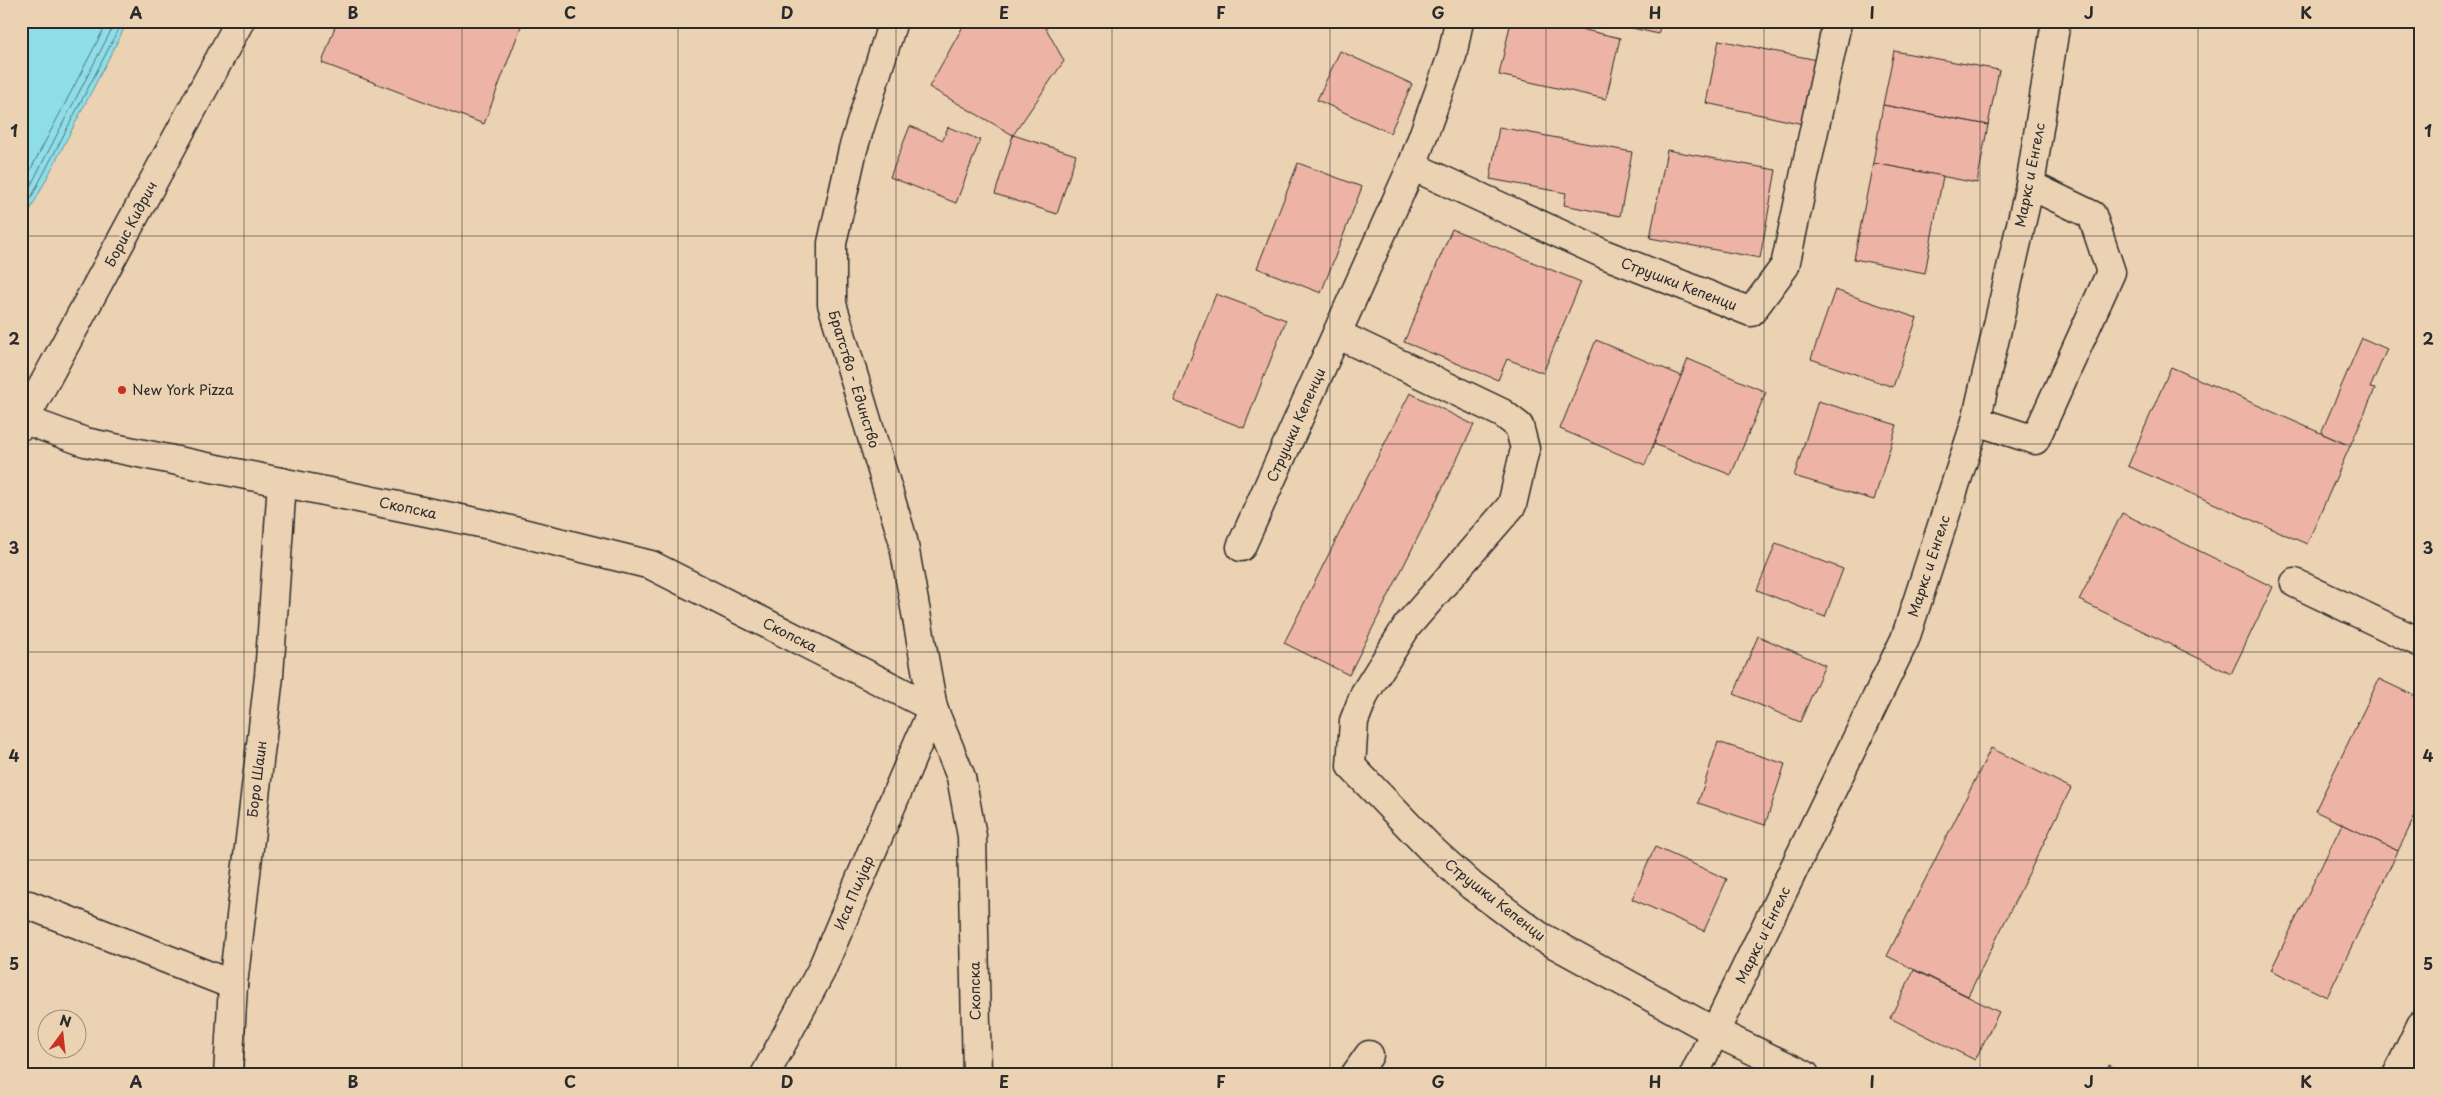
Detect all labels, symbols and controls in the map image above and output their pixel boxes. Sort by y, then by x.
text: A [130,0,143,24]
text: B [348,0,359,24]
text: C [564,0,576,24]
text: D [781,0,793,24]
text: E [999,0,1009,24]
text: F [1216,0,1226,24]
text: G [1431,0,1445,24]
text: H [1649,0,1661,24]
text: I [1869,0,1875,24]
text: J [2084,0,2094,24]
text: K [2300,0,2312,24]
text: 1 [10,118,18,142]
text: 1 [2424,118,2432,142]
street label: Маркс и Енгелс [2009,121,2050,229]
street label: Борис Кидрич [99,177,162,270]
street label: Струшки Кепенци [1618,252,1740,315]
street label: Братство - Единство [823,307,886,451]
text: 2 [8,326,20,350]
text: 2 [2422,326,2434,350]
street label: Струшки Кепенци [1261,364,1330,485]
place label: New York Pizza [132,379,234,400]
marker: New York Pizza [116,384,128,396]
street label: Скопска [377,491,439,524]
street label: Маркс и Енгелс [1902,512,1955,620]
text: 3 [9,535,19,559]
text: 3 [2423,535,2433,559]
street label: Скопска [759,612,821,657]
street label: Боро Шаин [241,739,272,819]
text: 4 [9,743,20,767]
text: 4 [2423,743,2434,767]
street label: Иса Пилјар [828,852,879,933]
street label: Струшки Кепенци [1440,853,1550,946]
street label: Маркс и Енгелс [1730,883,1795,987]
text: 5 [9,951,19,975]
text: 5 [2423,951,2433,975]
street label: Скопска [963,961,986,1021]
north arrow [38,1008,88,1058]
text: N [57,1009,74,1033]
text: A [130,1069,143,1093]
text: B [348,1069,359,1093]
text: C [564,1069,576,1093]
text: D [781,1069,793,1093]
text: E [999,1069,1009,1093]
text: F [1216,1069,1226,1093]
text: G [1431,1069,1445,1093]
text: H [1649,1069,1661,1093]
text: I [1869,1069,1875,1093]
text: J [2084,1069,2094,1093]
text: K [2300,1069,2312,1093]

